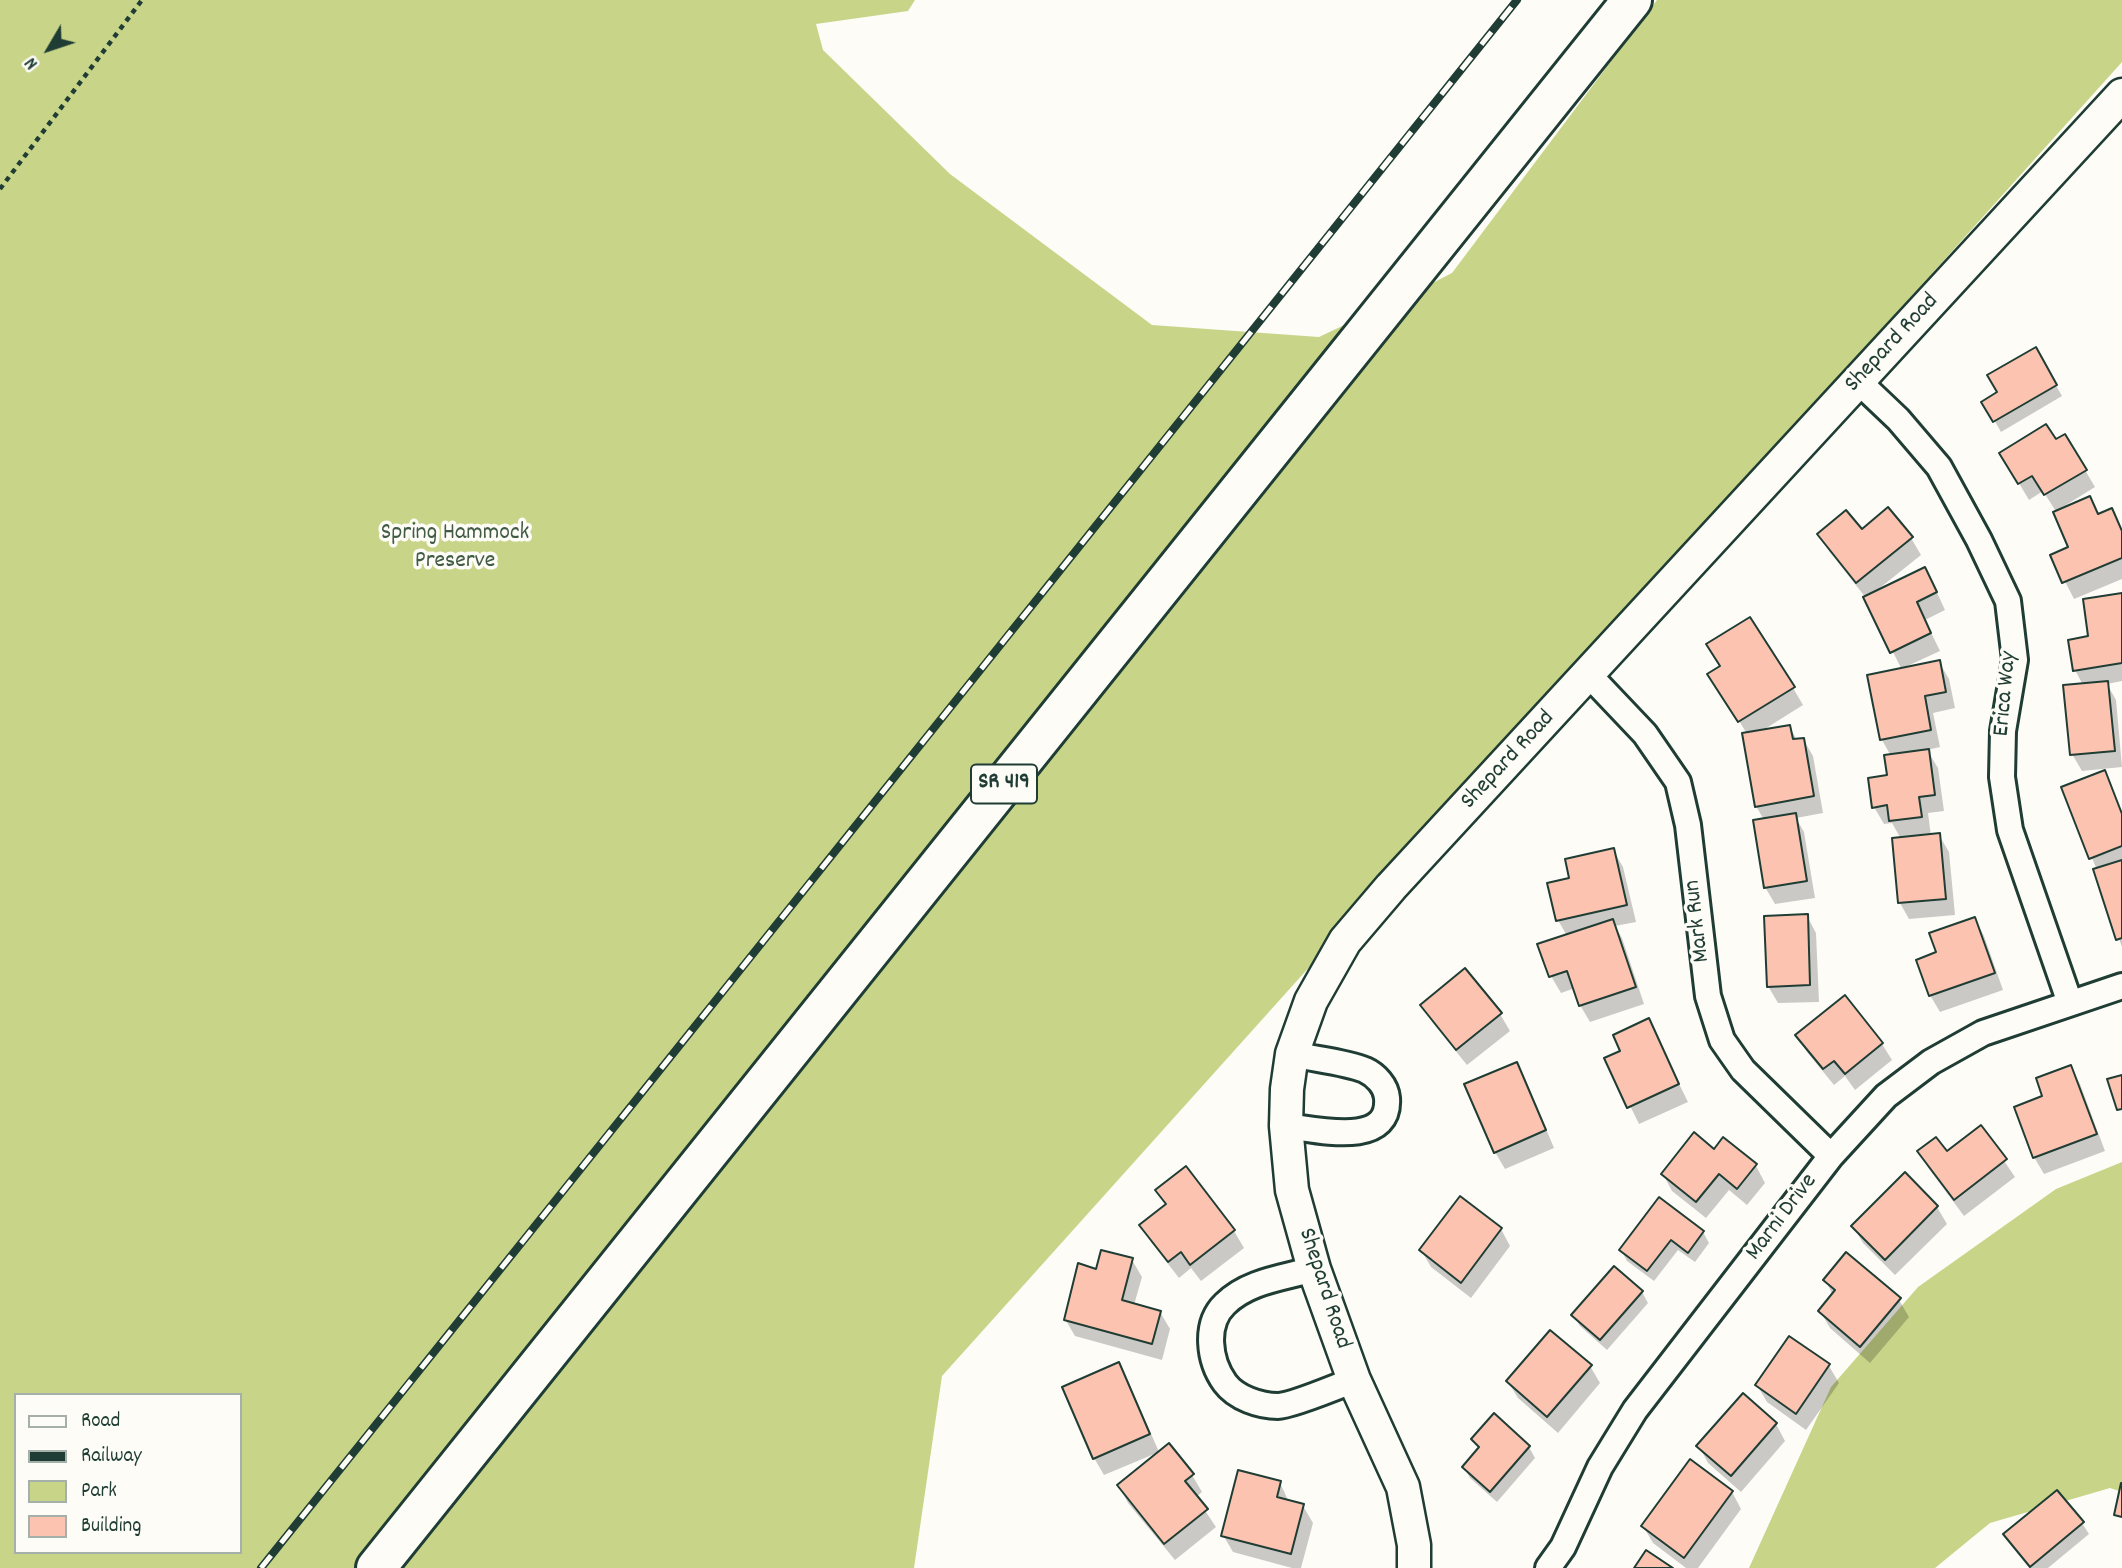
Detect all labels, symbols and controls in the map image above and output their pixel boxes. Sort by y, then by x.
north arrow [14,14,84,84]
text: N [19,50,46,75]
street label: Shepard Road [1840,288,1946,400]
park label: Spring Hammock Preserve [381,521,529,577]
street label: Erica Way [1989,650,2025,738]
street label: Shepard Road [1456,705,1562,817]
road number: SR 419 [971,764,1037,804]
street label: Mark Run [1680,878,1718,964]
street label: Marni Drive [1741,1169,1825,1267]
street label: Shepard Road [1290,1225,1356,1353]
legend [14,1393,242,1554]
text: Road [81,1407,120,1437]
text: Railway [81,1442,142,1472]
text: Park [81,1477,117,1507]
text: Building [81,1512,141,1542]

